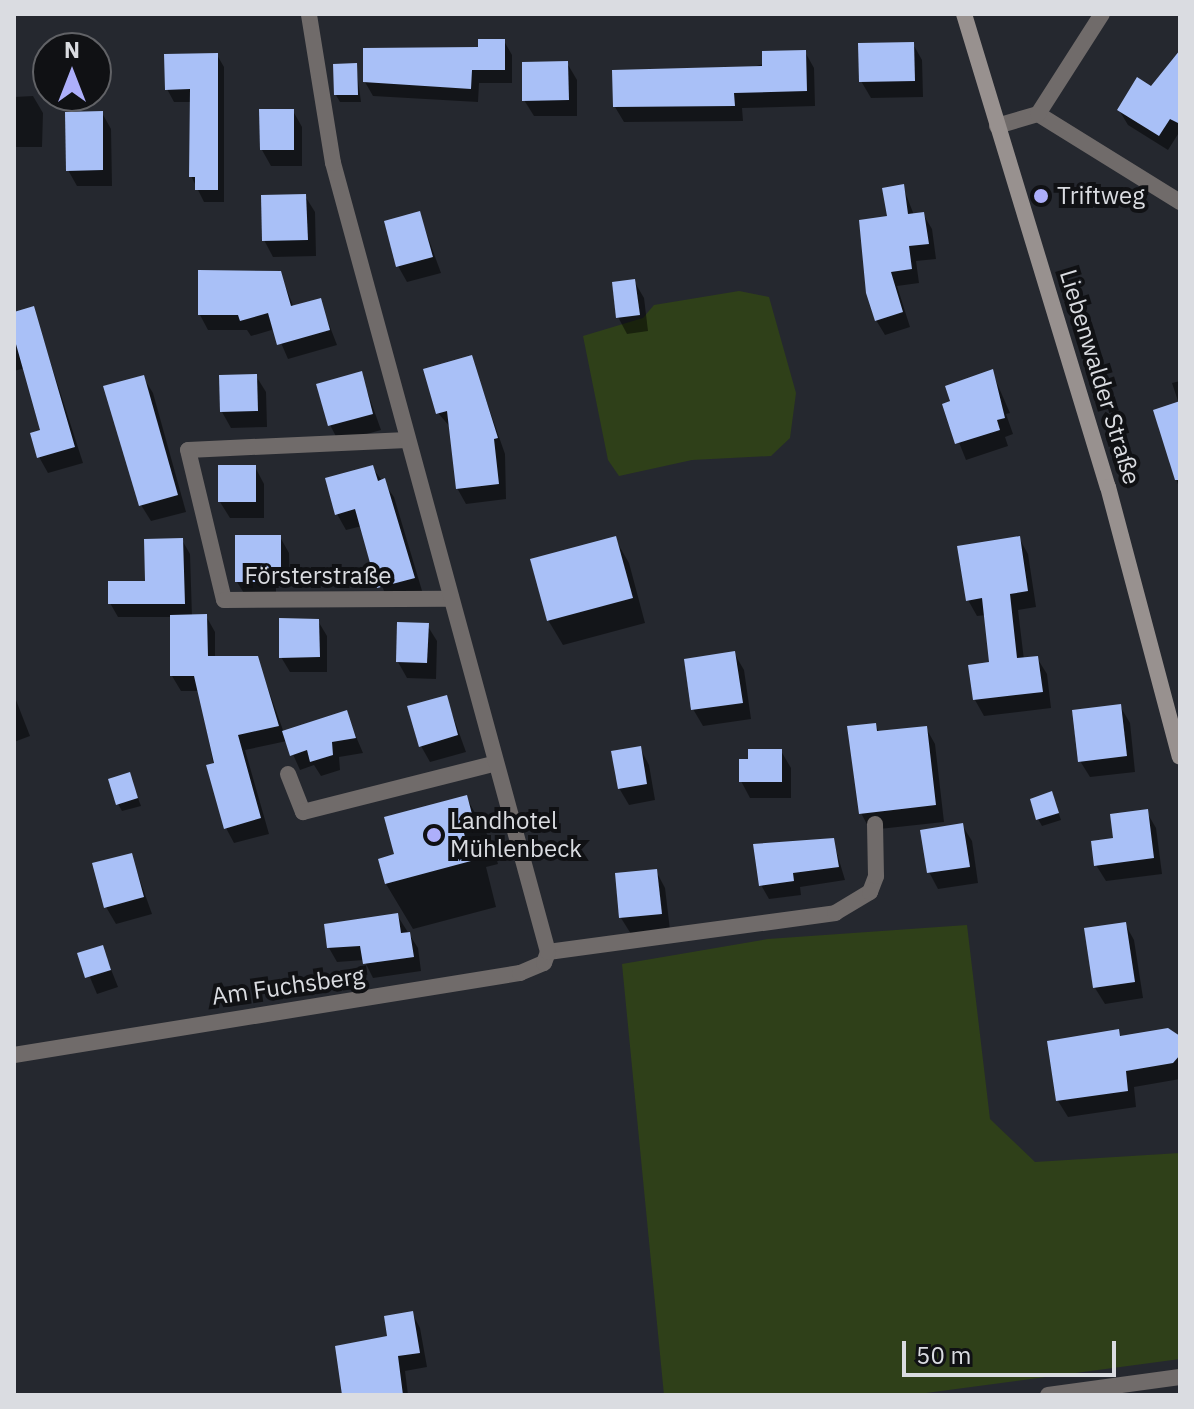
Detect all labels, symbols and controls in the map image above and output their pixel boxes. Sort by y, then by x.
north arrow [32,32,112,112]
text: N [64,35,80,64]
place label: Triftweg [1057,182,1145,210]
marker: Triftweg [1032,187,1050,205]
street label: Liebenwalder Straße [1054,266,1146,488]
street label: Försterstraße [245,562,391,590]
place label: Landhotel Mühlenbeck [450,807,582,863]
marker: Landhotel Mühlenbeck [425,826,443,844]
street label: Am Fuchsberg [210,961,366,1011]
scale bar [906,1325,1120,1375]
text: 50 m [916,1339,971,1371]

